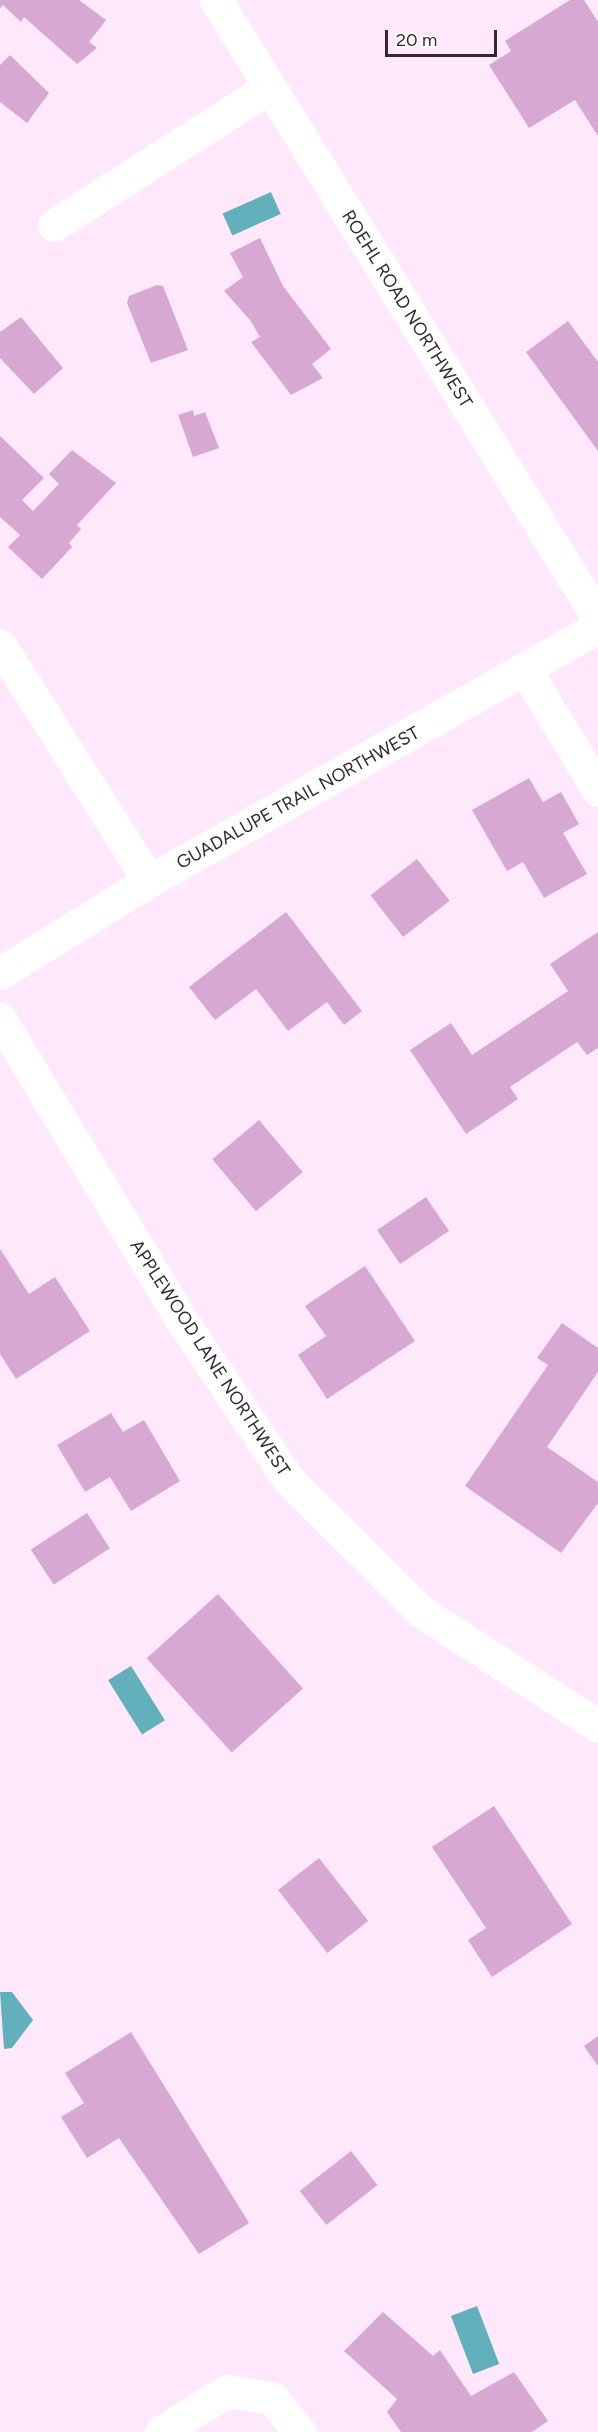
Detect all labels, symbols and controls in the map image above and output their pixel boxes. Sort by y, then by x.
scale bar [388,18,500,56]
text: 20 m [396,29,437,51]
street label: ROEHL ROAD NORTHWEST [337,206,477,412]
street label: GUADALUPE TRAIL NORTHWEST [173,722,423,874]
street label: APPLEWOOD LANE NORTHWEST [125,1236,295,1480]

